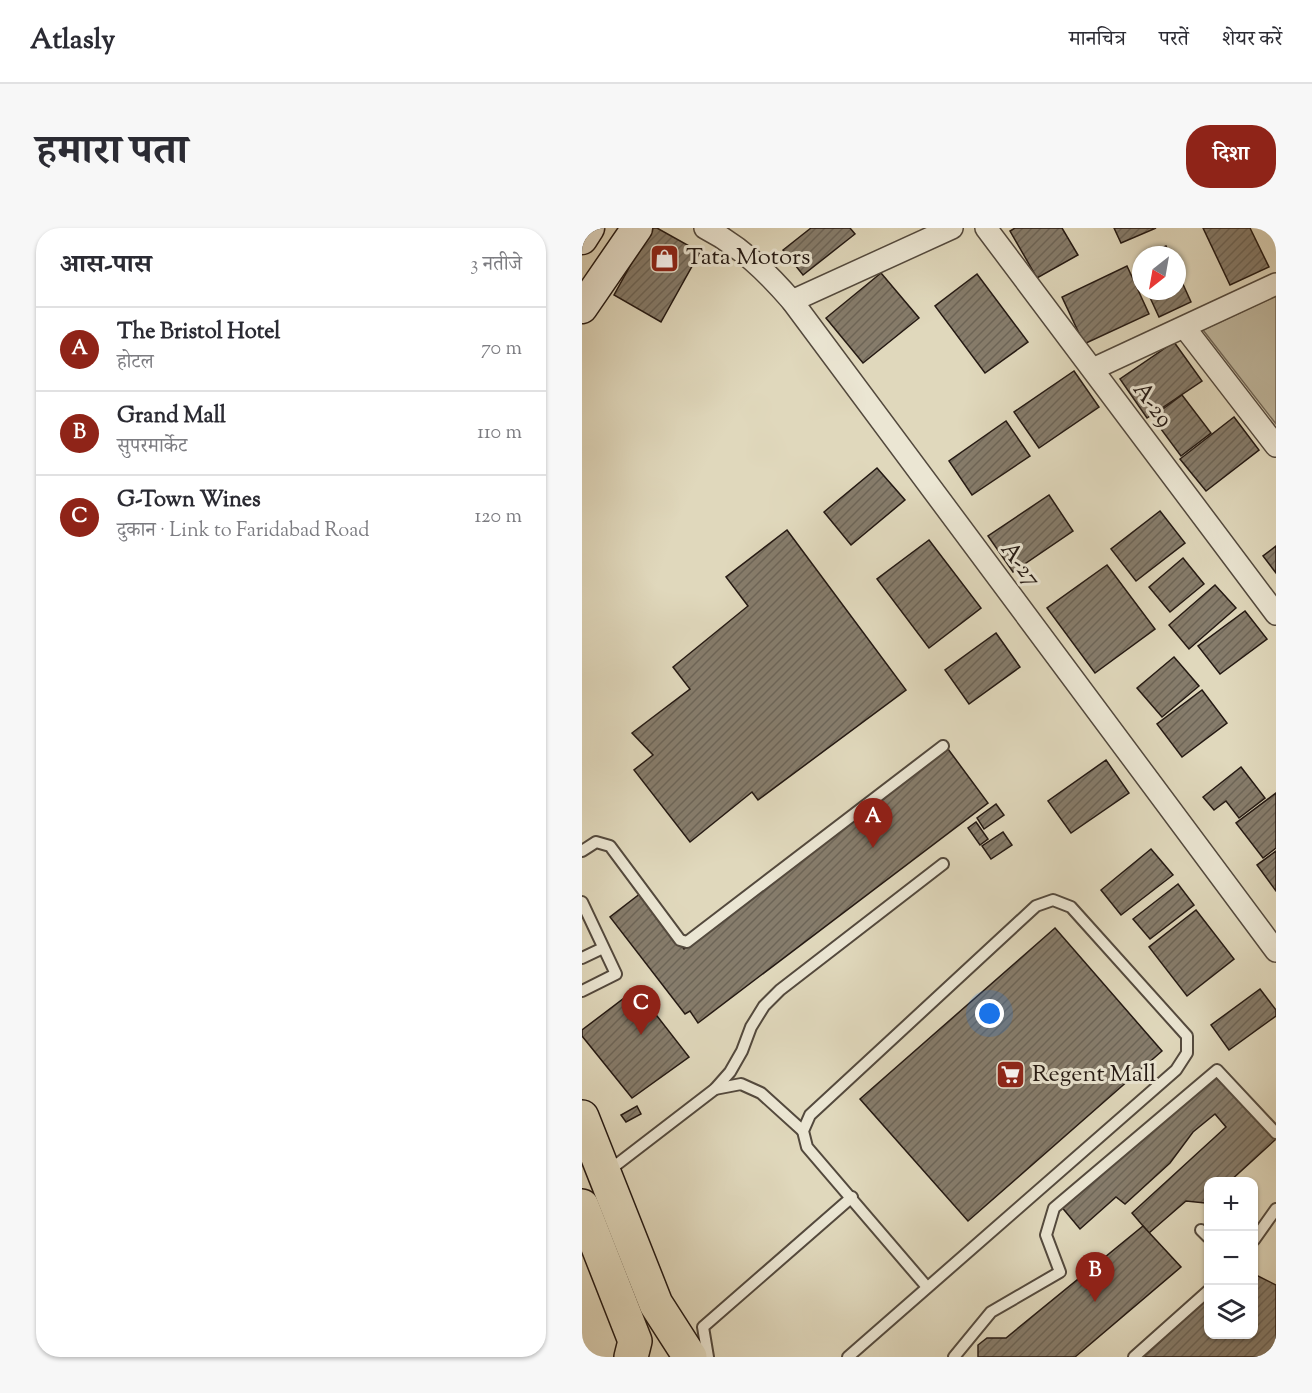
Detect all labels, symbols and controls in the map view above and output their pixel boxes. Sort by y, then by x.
text: Atlasly [30,21,115,61]
text: मानचित्र [1069,25,1126,55]
text: परतें [1159,25,1189,55]
text: शेयर करें [1222,25,1282,55]
text: हमारा पता [36,123,188,183]
button: दिशा [1186,125,1276,188]
place label: Tata Motors [686,241,810,275]
shop icon: Tata Motors [649,242,681,274]
north arrow [1132,246,1186,300]
text: आस-पास [60,247,152,284]
text: 3 नतीजे [470,251,522,280]
text: The Bristol Hotel [117,317,281,349]
text: A [71,335,88,364]
text: 70 m [481,335,522,364]
text: होटल [117,349,154,378]
street label: A-29 [1124,375,1180,435]
text: Grand Mall [117,401,226,433]
text: B [73,419,86,448]
text: 110 m [477,419,522,448]
text: सुपरमार्केट [117,433,187,462]
text: G-Town Wines [117,485,261,517]
text: C [71,503,88,532]
text: 120 m [474,503,522,532]
text: दुकान · Link to Faridabad Road [117,517,370,546]
street label: A-27 [992,535,1048,595]
pin: A [854,798,892,848]
pin: C [622,986,660,1035]
your location [975,999,1004,1028]
place label: Regent Mall [1032,1058,1157,1092]
supermarket icon: Regent Mall [995,1059,1027,1091]
map controls [1204,1177,1258,1339]
button: + [1204,1177,1258,1231]
button: − [1204,1231,1258,1285]
pin: B [1076,1252,1114,1302]
button: layers [1204,1285,1258,1339]

